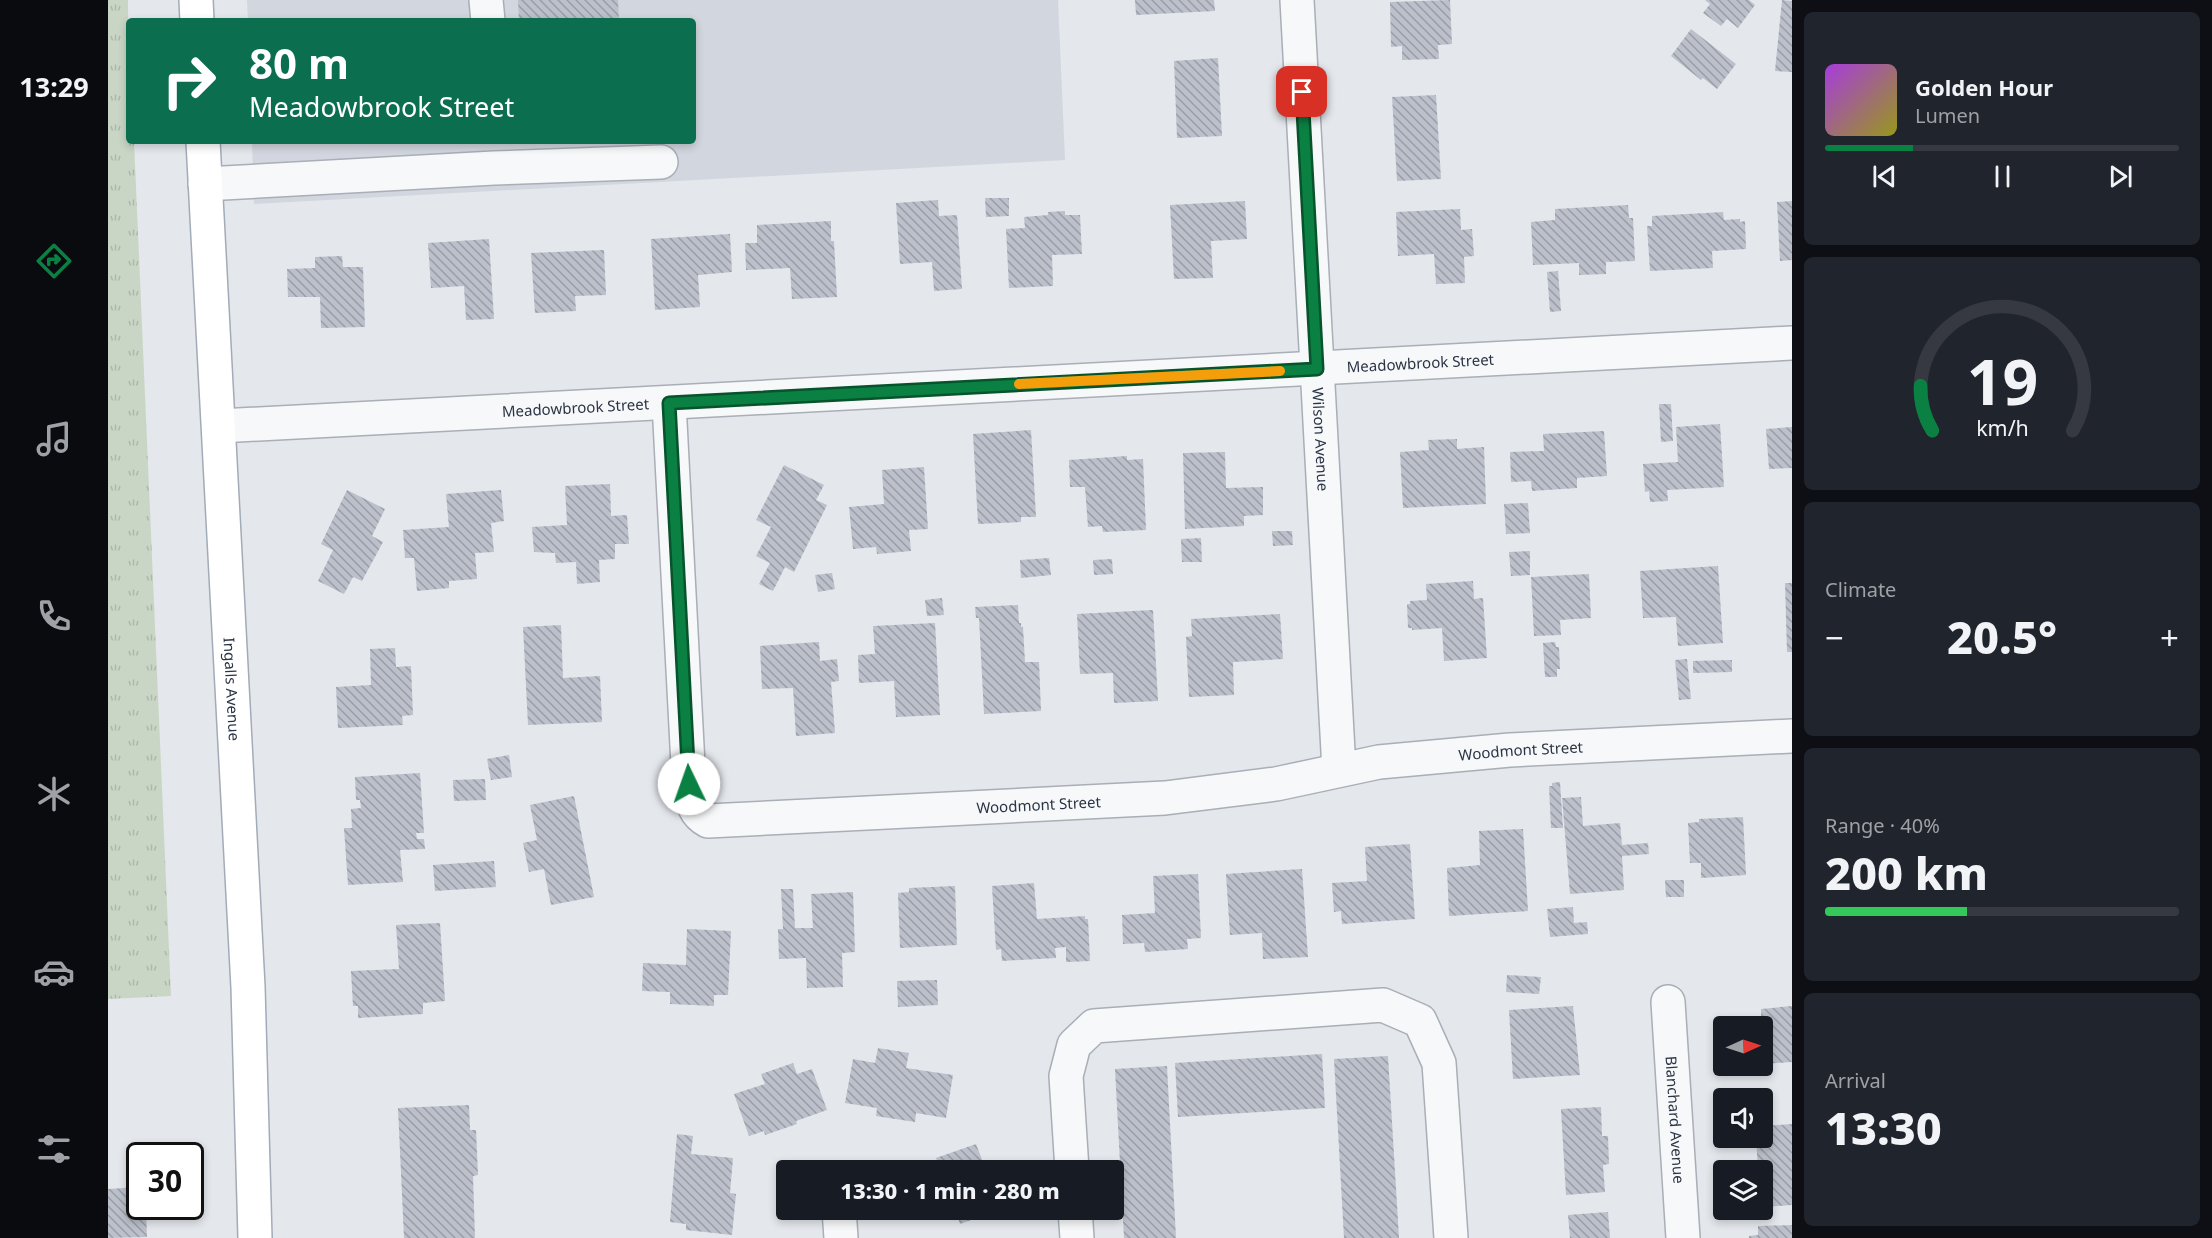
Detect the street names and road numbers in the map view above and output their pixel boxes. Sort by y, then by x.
street label: Meadowbrook Street [1346,349,1495,376]
street label: Wilson Avenue [1308,387,1334,492]
street label: Meadowbrook Street [501,393,650,421]
street label: Ingalls Avenue [219,637,245,741]
street label: Woodmont Street [1458,736,1584,765]
street label: Woodmont Street [976,791,1102,817]
street label: Blanchard Avenue [1661,1055,1690,1184]

